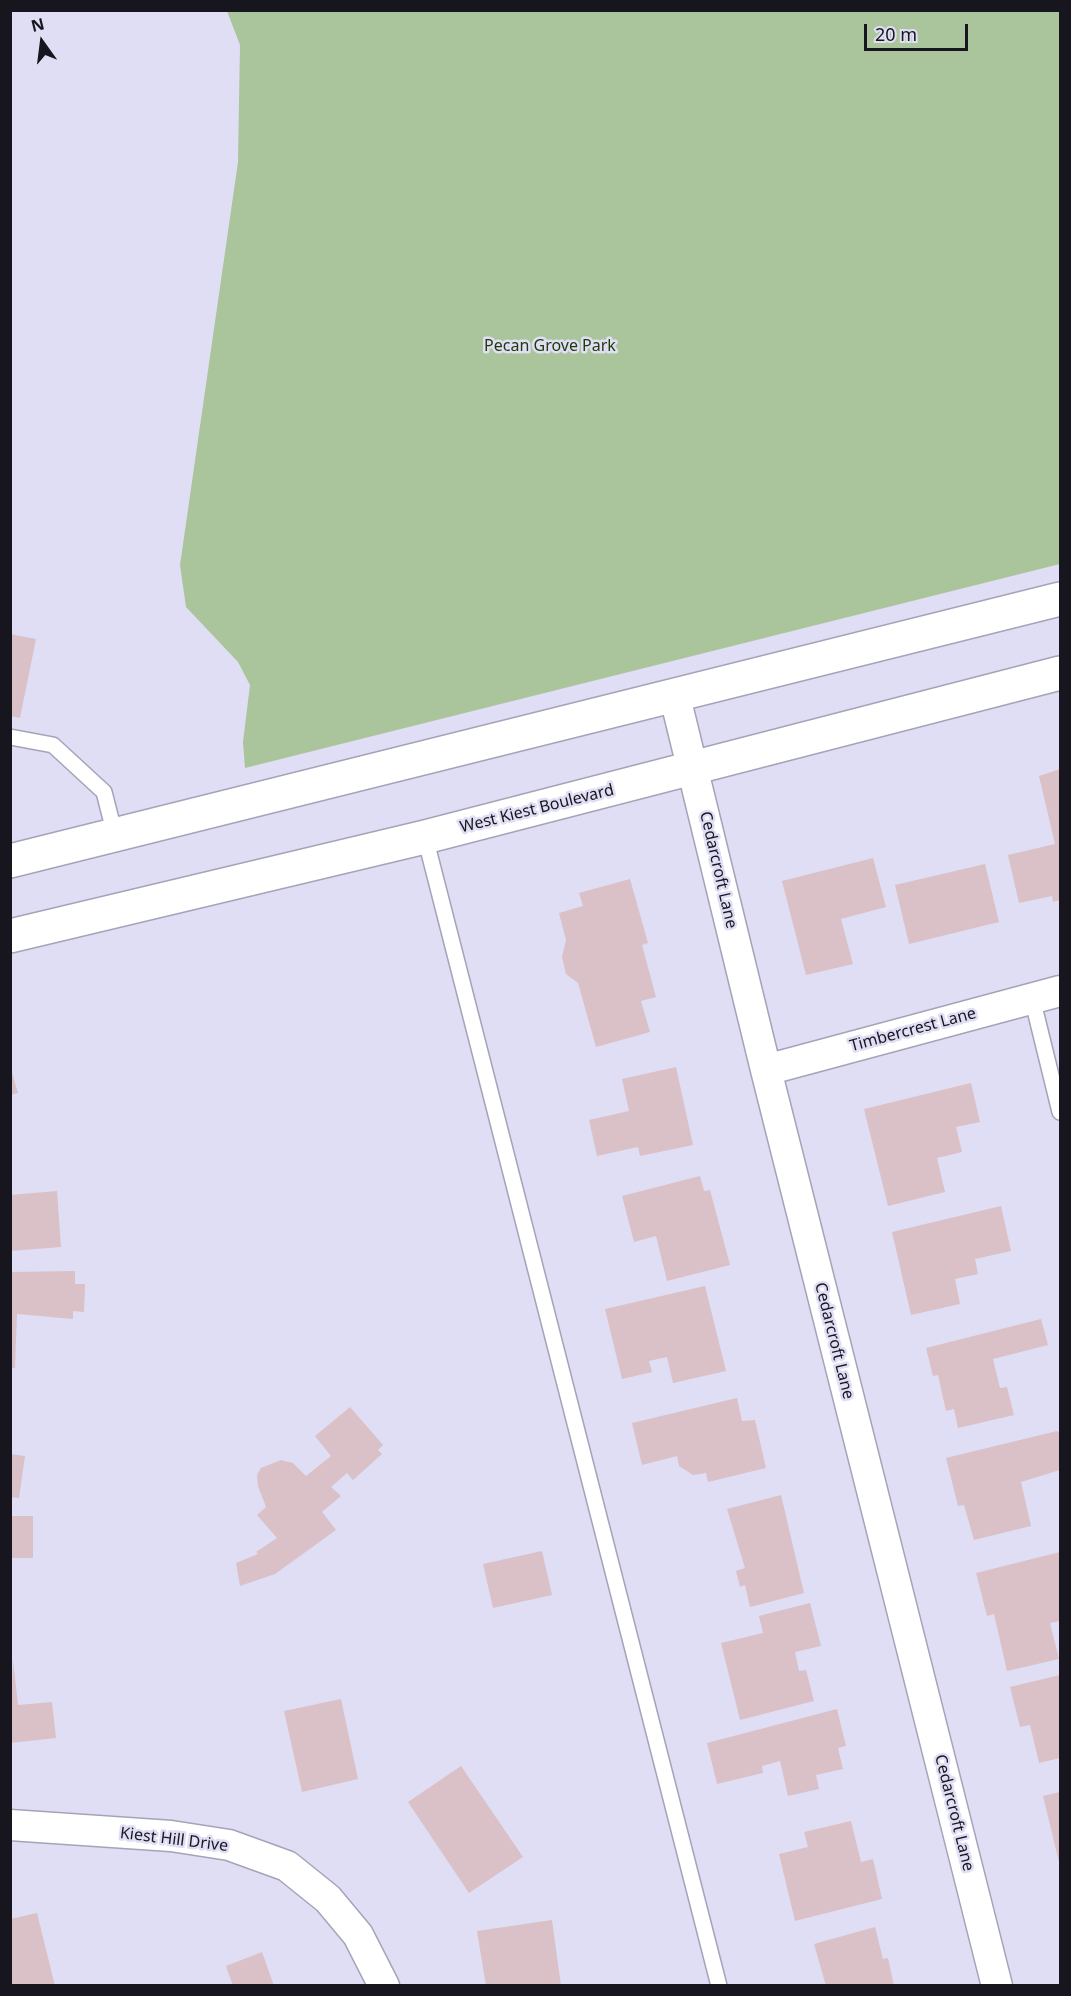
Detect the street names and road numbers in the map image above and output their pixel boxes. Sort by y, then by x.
street label: West Kiest Boulevard [458,781,616,837]
street label: Cedarcroft Lane [695,810,741,930]
street label: Timbercrest Lane [848,1004,978,1056]
street label: Cedarcroft Lane [810,1281,858,1401]
street label: Cedarcroft Lane [930,1753,978,1873]
street label: Kiest Hill Drive [119,1824,229,1856]

